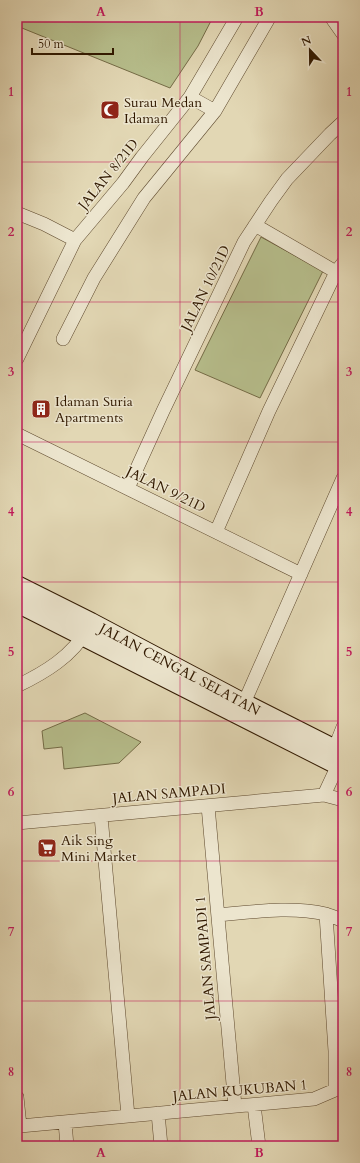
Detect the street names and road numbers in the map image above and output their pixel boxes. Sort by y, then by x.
street label: JALAN 8/21D [73,135,143,215]
street label: JALAN 10/21D [176,242,234,336]
street label: JALAN 9/21D [121,461,209,517]
street label: JALAN CENGAL SELATAN [94,618,264,720]
street label: JALAN SAMPADI [110,779,227,808]
street label: JALAN SAMPADI 1 [191,895,221,1023]
street label: JALAN KUKUBAN 1 [170,1075,308,1106]

